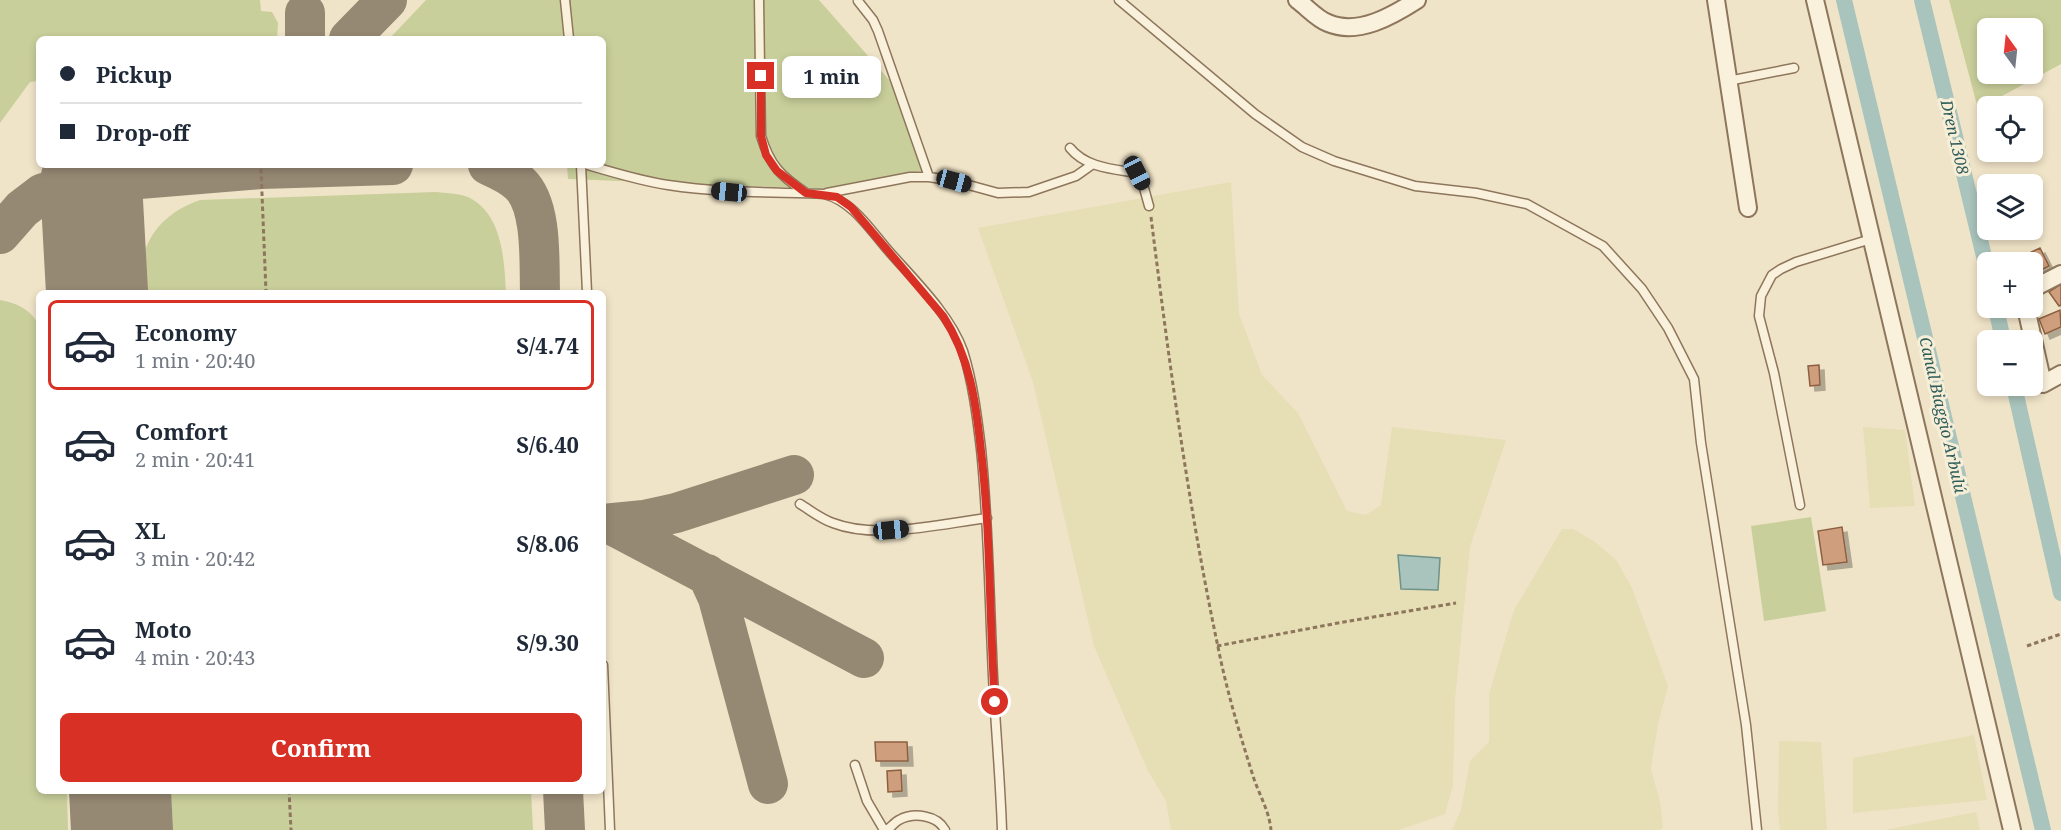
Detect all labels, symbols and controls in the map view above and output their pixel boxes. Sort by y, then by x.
north arrow [1977,18,2043,84]
map controls [1977,18,2043,396]
callout: 1 min [782,55,881,97]
text: Pickup [96,59,172,89]
route end [747,62,774,89]
text: 1 min [803,63,860,90]
water label: Dren 1308 [1935,96,1974,177]
button: locate [1977,96,2043,162]
text: Drop-off [96,117,189,147]
car [1121,153,1153,193]
car [934,168,974,194]
button: layers [1977,174,2043,240]
car [710,181,748,203]
button: + [1977,252,2043,318]
text: Economy [135,317,237,347]
icon: car [63,318,117,372]
text: S/4.74 [516,330,579,360]
button: − [1977,330,2043,396]
water label: Canal Biaggio Arbulú [1914,335,1972,496]
text: 1 min · 20:40 [135,347,255,374]
text: Comfort [135,416,228,446]
icon: car [63,417,117,471]
text: S/6.40 [516,429,579,459]
text: 2 min · 20:41 [135,446,255,473]
text: XL [135,515,166,545]
icon: car [63,516,117,570]
car [872,519,910,541]
text: S/8.06 [516,528,579,558]
text: 3 min · 20:42 [135,545,255,572]
text: Moto [135,614,192,644]
icon: car [63,615,117,669]
text: S/9.30 [516,627,579,657]
text: 4 min · 20:43 [135,644,255,671]
route start [981,688,1008,715]
button: Confirm [60,713,582,782]

